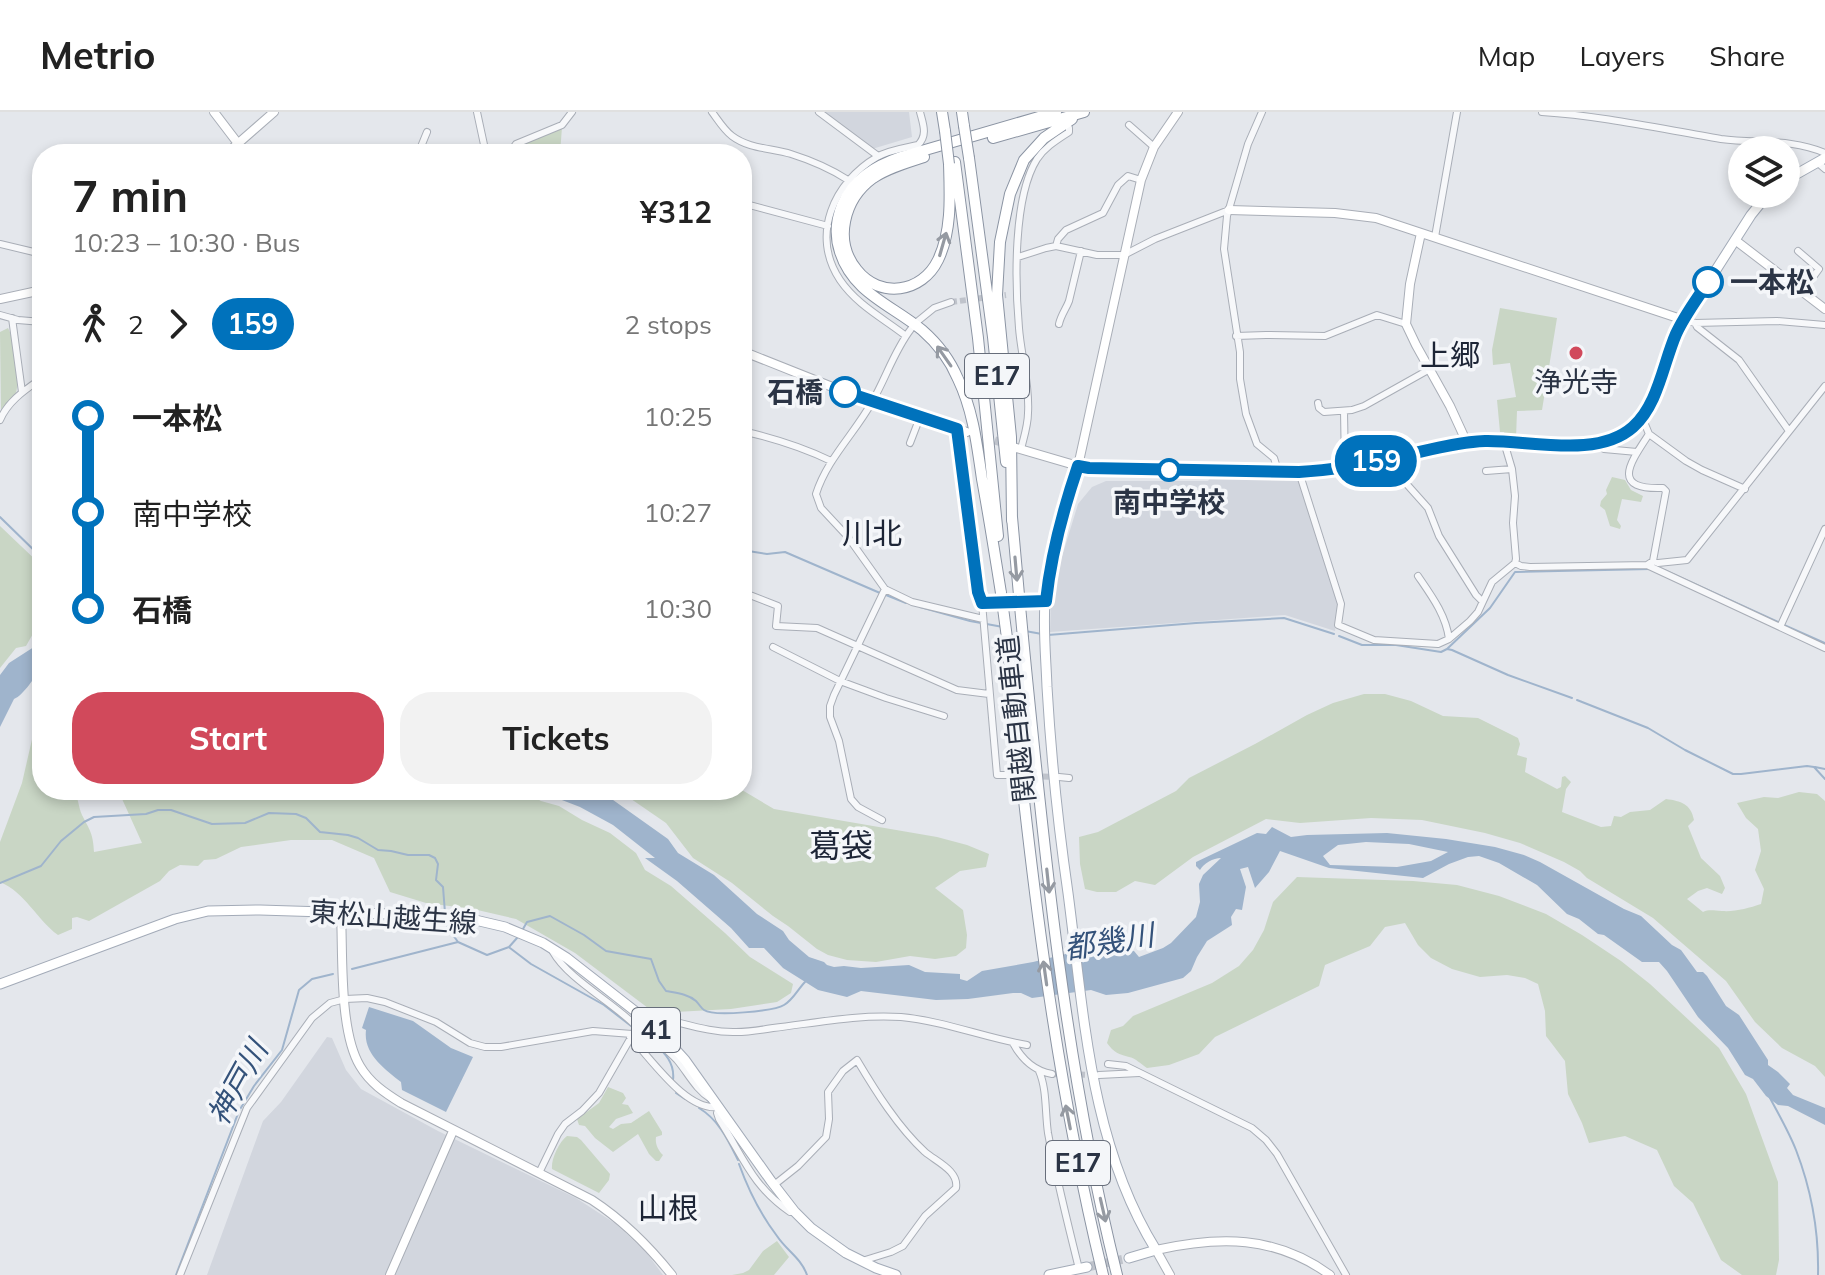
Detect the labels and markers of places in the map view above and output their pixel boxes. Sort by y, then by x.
place label: 一本松 [1730,264,1814,299]
marker: 一本松 [1693,267,1723,297]
marker: 浄光寺 [1567,344,1585,362]
place label: 浄光寺 [1534,364,1618,399]
place label: 石橋 [767,374,823,409]
marker: 石橋 [830,377,860,407]
marker: 南中学校 [1158,459,1180,481]
place label: 南中学校 [1113,484,1225,519]

